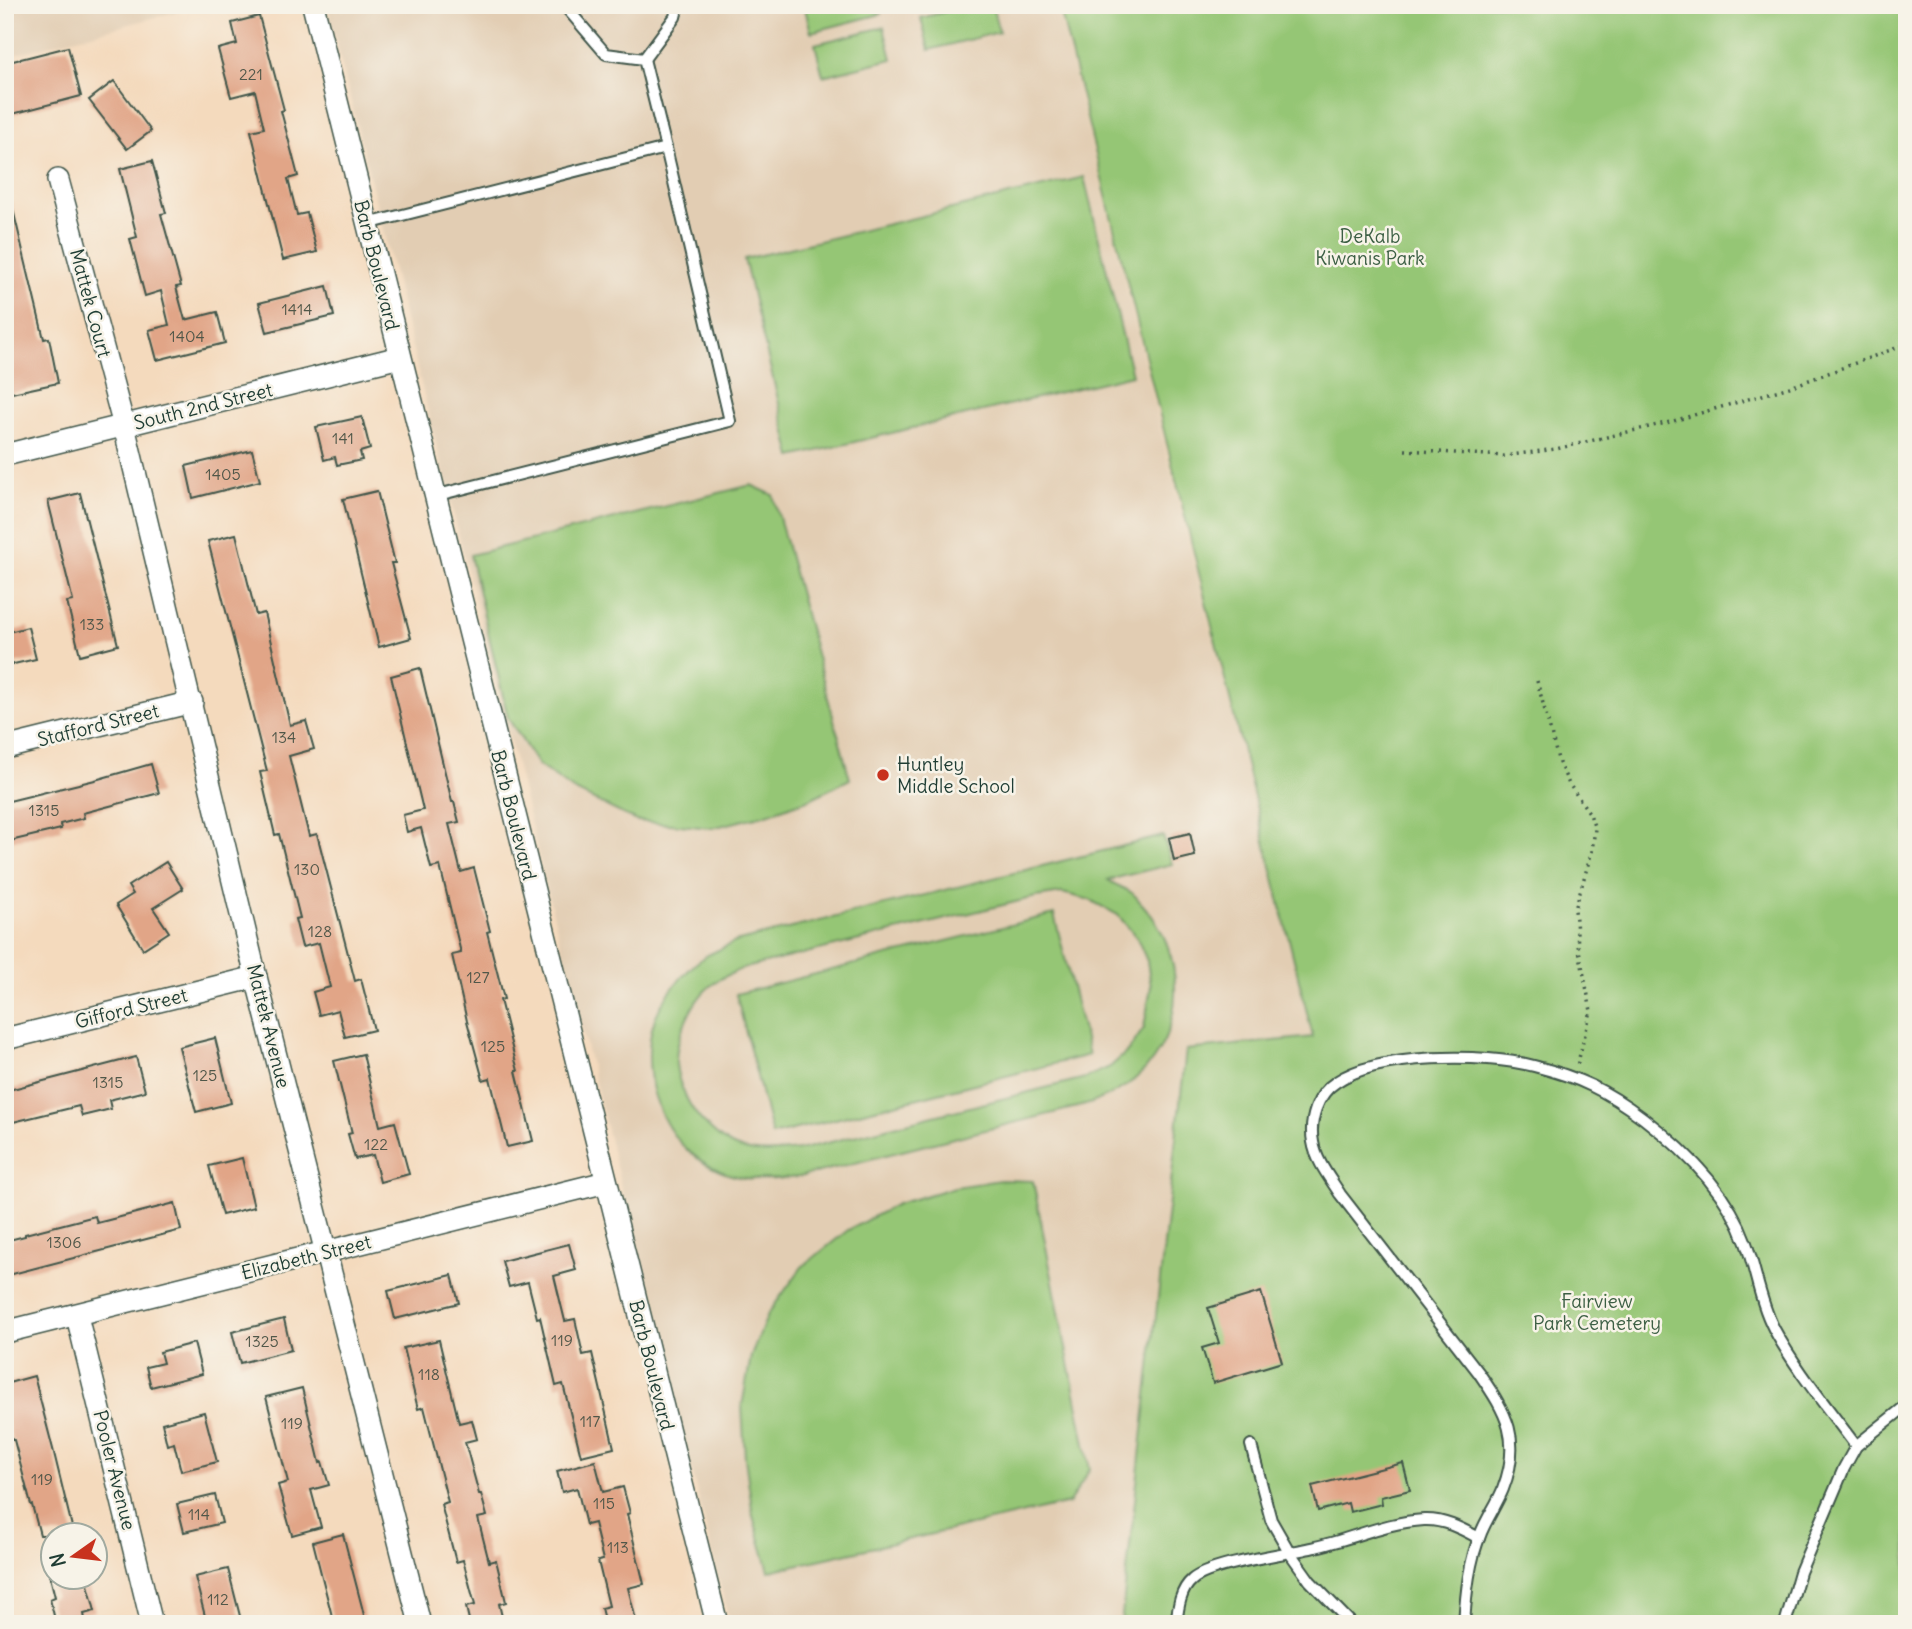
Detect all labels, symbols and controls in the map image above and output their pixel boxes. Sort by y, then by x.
house number: 221 [239,64,263,84]
street label: Barb Boulevard [349,197,405,333]
park label: DeKalb Kiwanis Park [1315,224,1425,270]
street label: Mattek Court [65,246,117,360]
house number: 1414 [281,299,313,319]
house number: 1404 [169,326,205,346]
street label: South 2nd Street [131,377,275,435]
house number: 141 [332,428,354,448]
house number: 1405 [205,464,241,484]
house number: 133 [80,614,104,634]
street label: Stafford Street [35,698,161,752]
house number: 134 [272,727,296,747]
street label: Barb Boulevard [486,747,542,883]
place label: Huntley Middle School [897,752,1015,798]
marker: Huntley Middle School [875,767,891,783]
house number: 1315 [29,800,59,820]
house number: 130 [294,859,320,879]
house number: 128 [308,921,332,941]
street label: Mattek Avenue [242,962,296,1090]
house number: 127 [467,967,490,987]
street label: Gifford Street [72,982,190,1034]
house number: 125 [481,1036,505,1056]
house number: 125 [193,1065,217,1085]
house number: 1315 [93,1072,123,1092]
house number: 122 [364,1134,388,1154]
street label: Elizabeth Street [239,1229,373,1285]
house number: 1306 [46,1232,82,1252]
park label: Fairview Park Cemetery [1533,1289,1661,1335]
street label: Barb Boulevard [624,1297,680,1433]
house number: 119 [551,1330,573,1350]
house number: 1325 [245,1331,279,1351]
house number: 118 [418,1364,440,1384]
street label: Pooler Avenue [88,1407,142,1533]
house number: 117 [580,1411,600,1431]
house number: 119 [281,1413,303,1433]
house number: 119 [31,1469,53,1489]
house number: 115 [593,1493,615,1513]
house number: 114 [188,1504,210,1524]
north arrow [38,1520,108,1590]
house number: 113 [607,1537,629,1557]
text: N [44,1551,71,1569]
house number: 112 [207,1589,229,1609]

